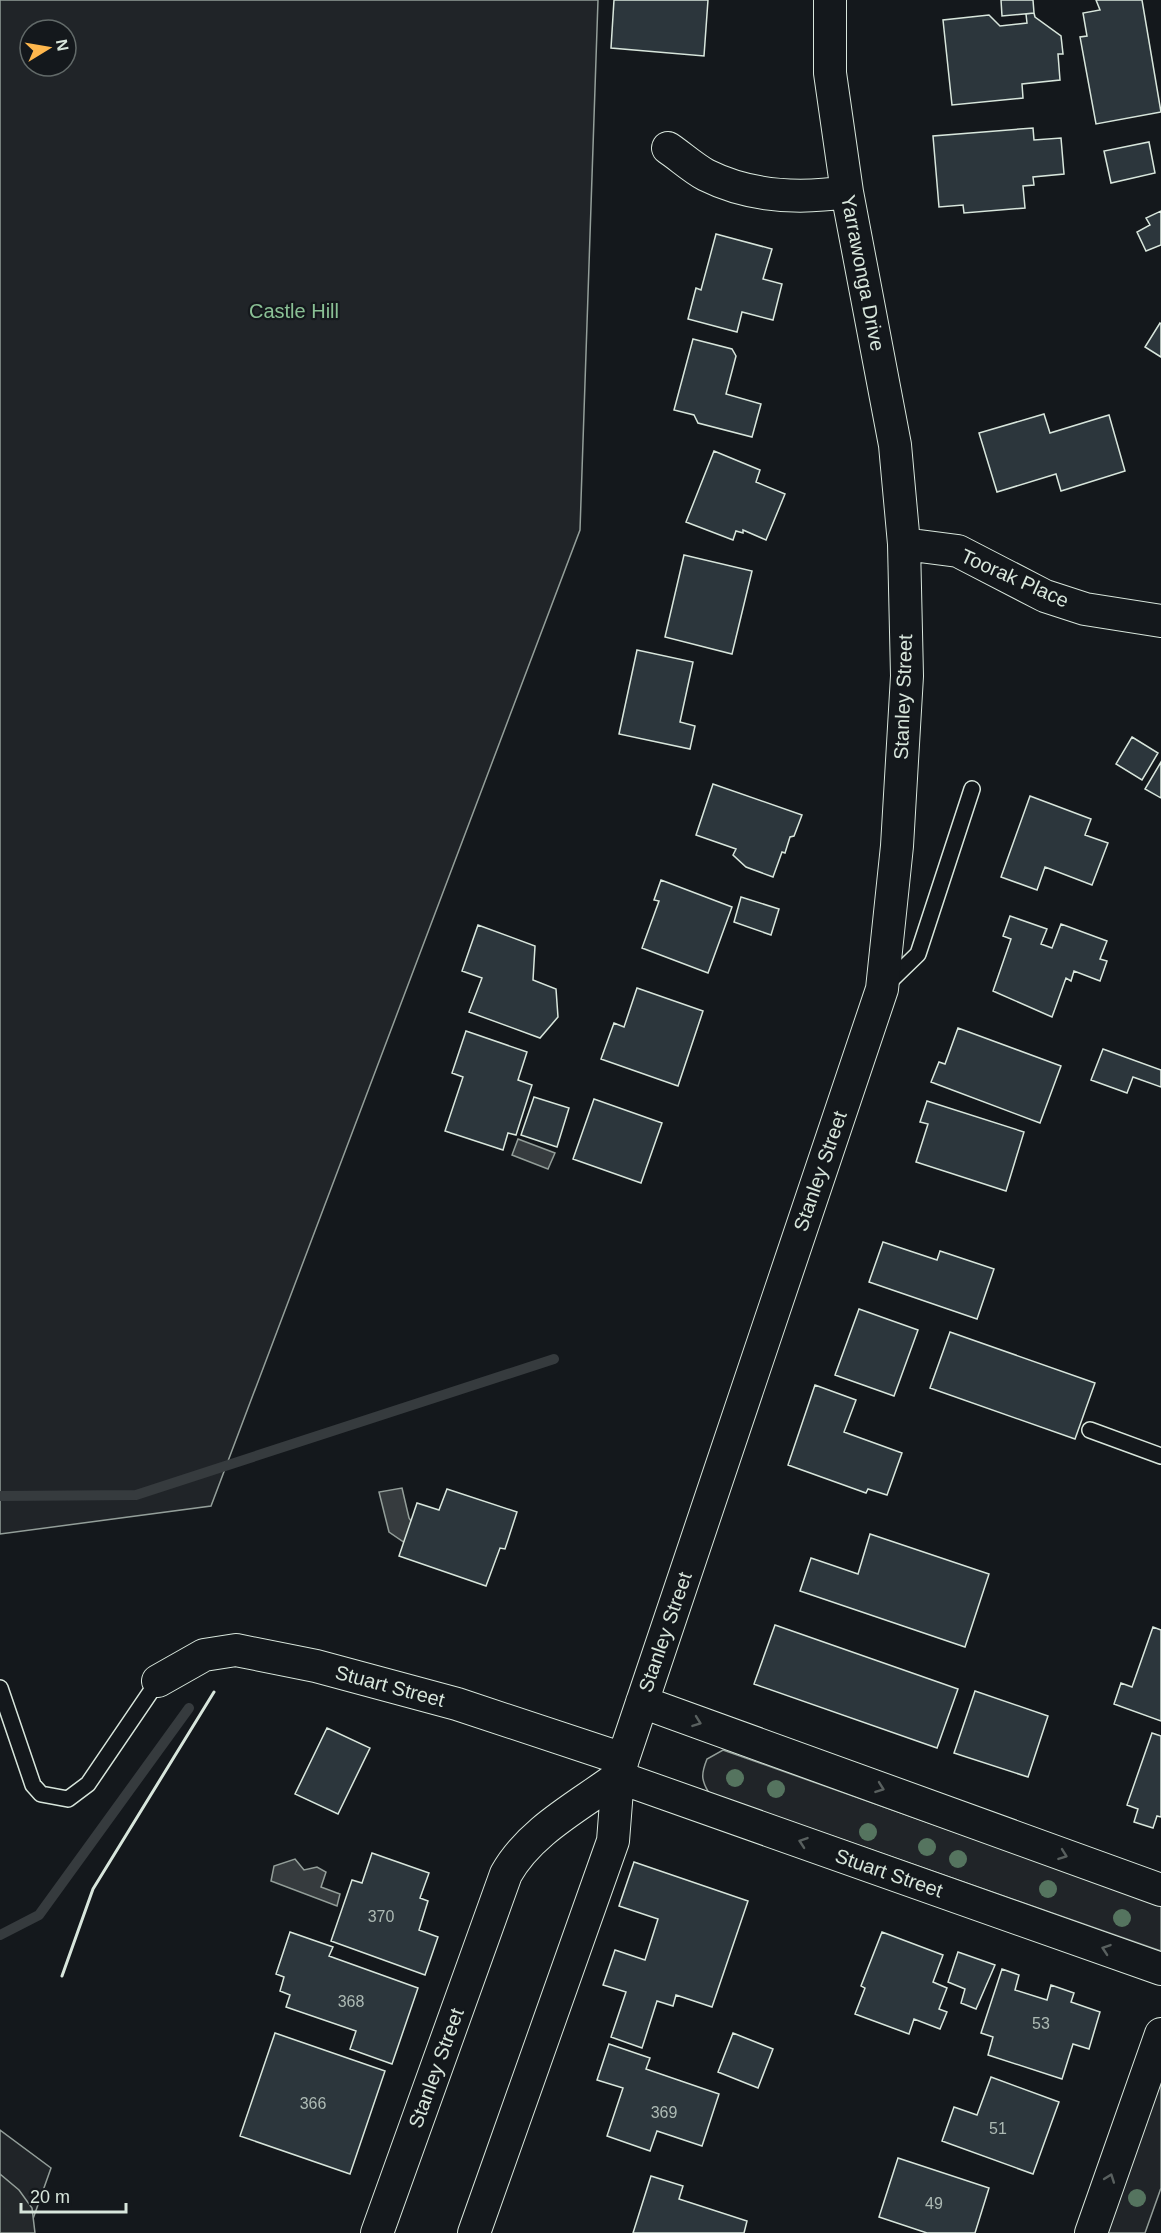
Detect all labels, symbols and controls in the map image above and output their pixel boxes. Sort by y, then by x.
north arrow [18,18,78,78]
text: N [53,38,72,53]
street label: Yarrawonga Drive [837,193,889,353]
park label: Castle Hill [249,300,339,322]
street label: Toorak Place [958,544,1072,612]
street label: Stanley Street [890,633,916,760]
street label: Stanley Street [789,1108,851,1234]
street label: Stanley Street [634,1569,696,1695]
street label: Stuart Street [333,1661,447,1711]
one-way arrow [691,1714,702,1727]
one-way arrow [874,1781,885,1794]
one-way arrow [798,1837,809,1850]
street label: Stuart Street [832,1844,946,1902]
one-way arrow [1057,1847,1068,1860]
house number: 370 [368,1908,394,1925]
one-way arrow [1101,1944,1112,1957]
house number: 368 [338,1993,364,2010]
street label: Stanley Street [404,2005,468,2131]
house number: 53 [1032,2015,1050,2032]
house number: 366 [300,2095,326,2112]
house number: 369 [651,2104,677,2121]
house number: 51 [989,2120,1007,2137]
one-way arrow [1103,2173,1116,2184]
scale bar [21,2176,126,2214]
text: 20 m [30,2187,70,2207]
house number: 49 [925,2195,943,2212]

